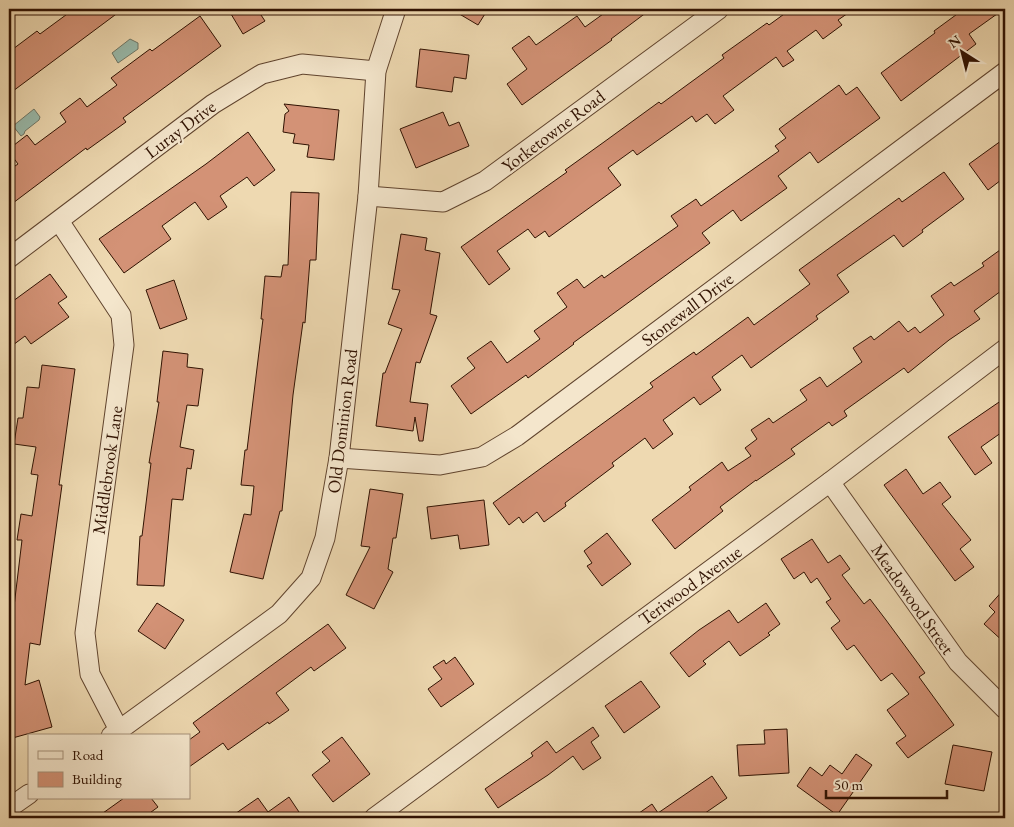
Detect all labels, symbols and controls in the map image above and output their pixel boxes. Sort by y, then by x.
north arrow [936,28,986,78]
text: N [944,30,965,52]
street label: Yorketowne Road [497,84,610,177]
street label: Luray Drive [140,95,220,163]
street label: Stonewall Drive [636,267,738,351]
street label: Old Dominion Road [322,347,362,494]
street label: Middlebrook Lane [87,404,127,536]
street label: Meadowood Street [866,539,960,659]
street label: Teriwood Avenue [634,540,746,630]
legend [28,734,190,800]
text: Road [72,745,104,764]
scale bar [826,767,948,799]
text: Building [72,769,122,788]
text: 50 m [834,775,863,794]

